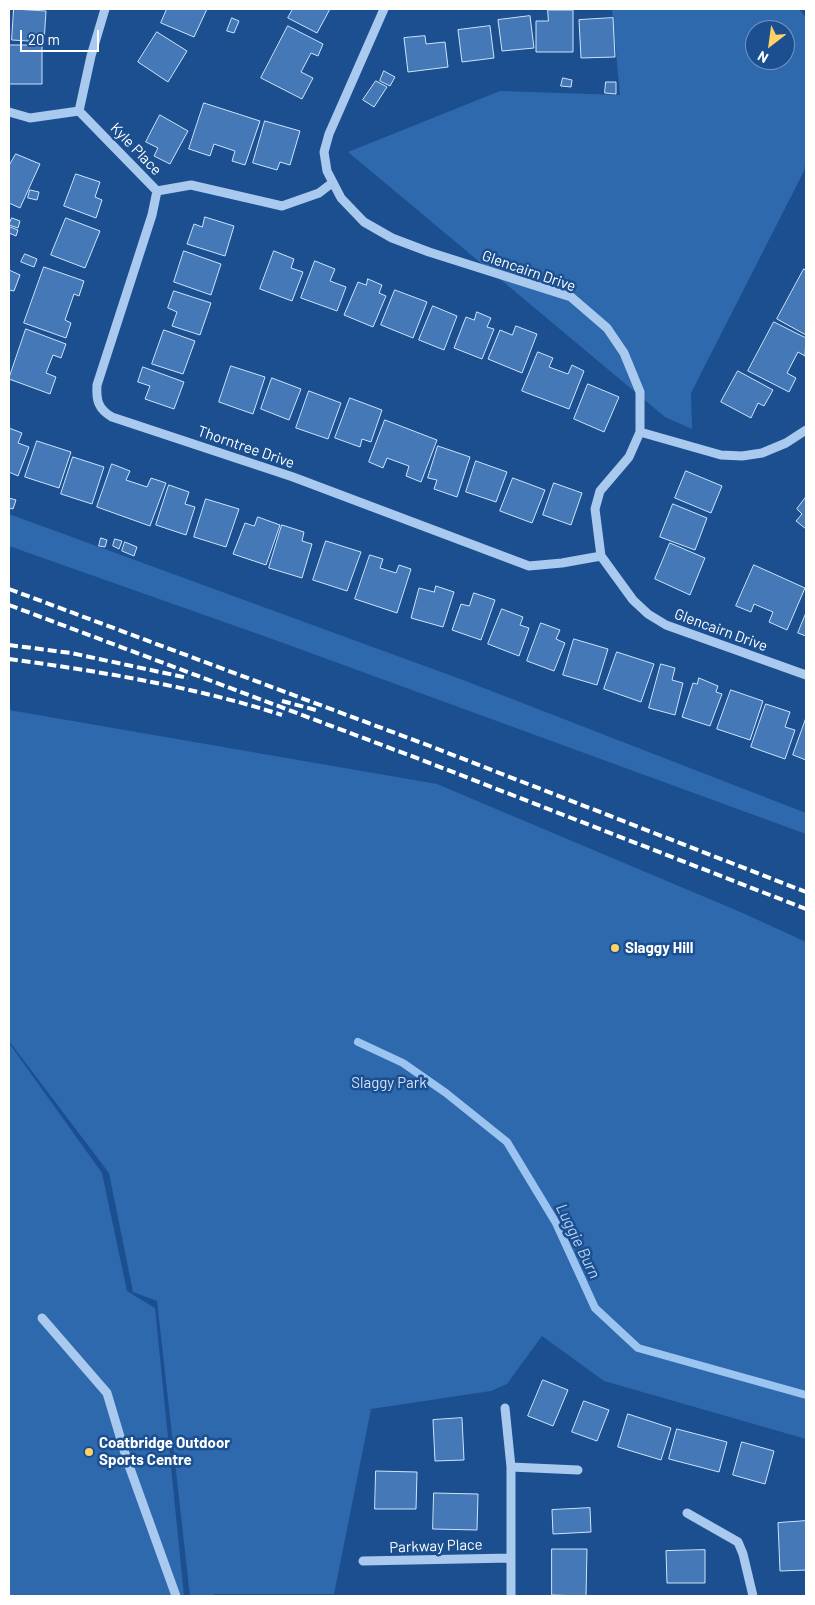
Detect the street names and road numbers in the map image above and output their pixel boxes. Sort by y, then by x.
street label: Kyle Place [107,119,165,179]
street label: Glencairn Drive [480,247,578,295]
street label: Thorntree Drive [195,422,297,472]
street label: Glencairn Drive [672,605,770,655]
street label: Parkway Place [389,1535,483,1557]

